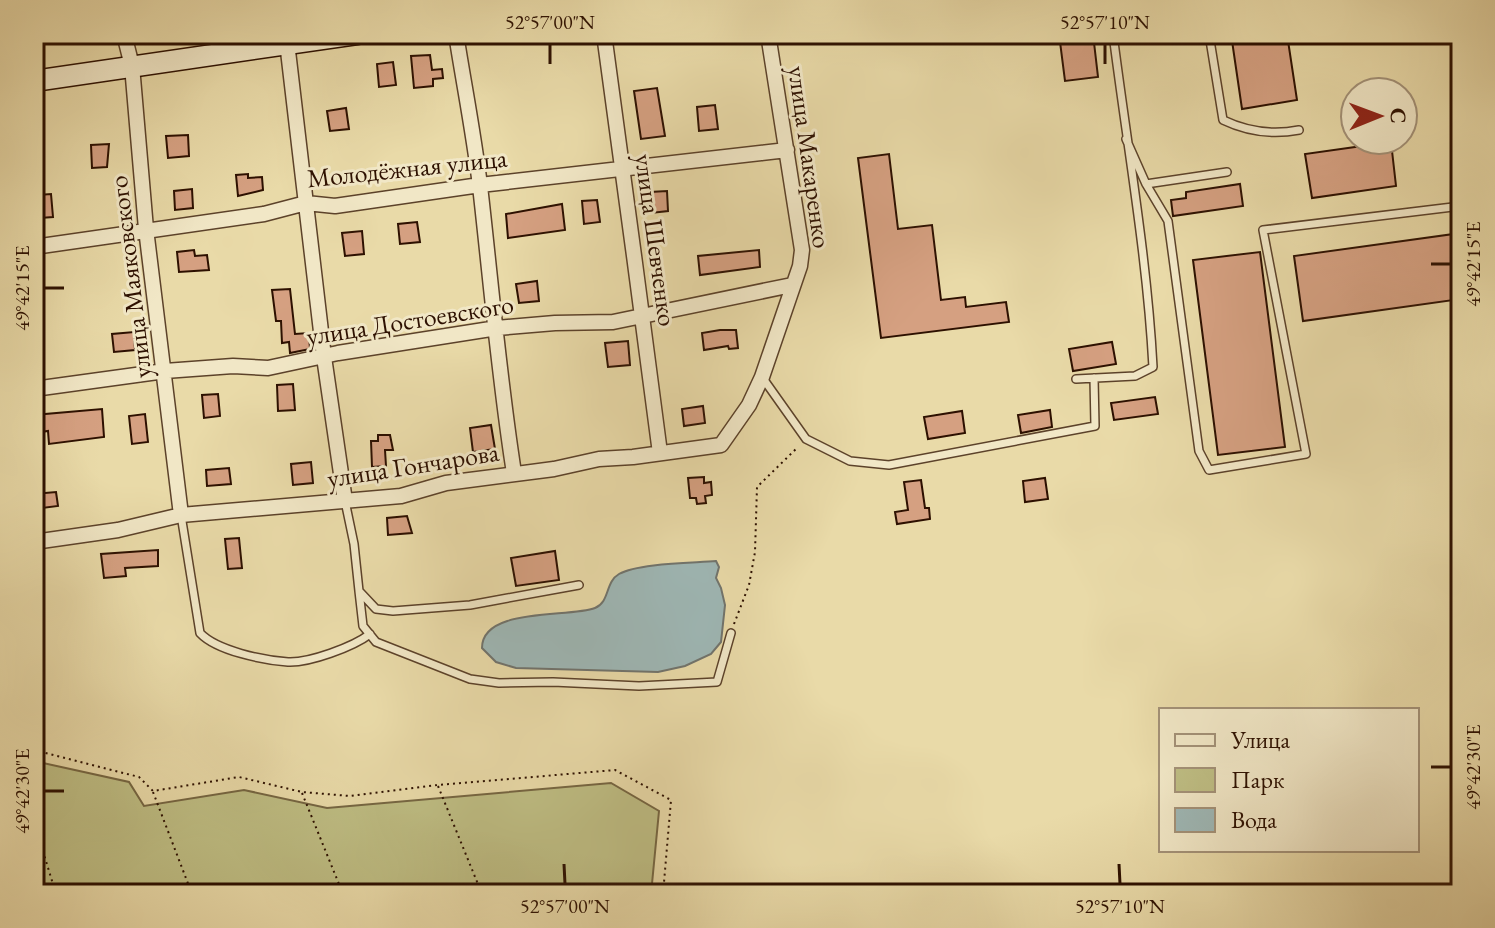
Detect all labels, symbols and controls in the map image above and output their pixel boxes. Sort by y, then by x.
text: 52°57'00"N [505,9,595,35]
text: 52°57'10"N [1060,9,1150,35]
street label: улица Макаренко [780,64,840,250]
north arrow [1339,76,1419,156]
text: С [1384,108,1413,124]
street label: Молодёжная улица [305,141,509,195]
street label: улица Шевченко [627,152,685,328]
street label: улица Маяковского [101,174,159,380]
text: 49°42'15"E [1460,221,1486,307]
text: 49°42'15"E [9,245,35,331]
street label: улица Достоевского [304,287,516,353]
street label: улица Гончарова [325,435,502,495]
legend [1159,708,1419,852]
text: Улица [1230,724,1290,755]
text: 49°42'30"E [1460,724,1486,810]
text: 49°42'30"E [9,748,35,834]
text: Парк [1231,764,1285,795]
text: Вода [1231,804,1277,835]
text: 52°57'00"N [520,893,610,919]
text: 52°57'10"N [1075,893,1165,919]

